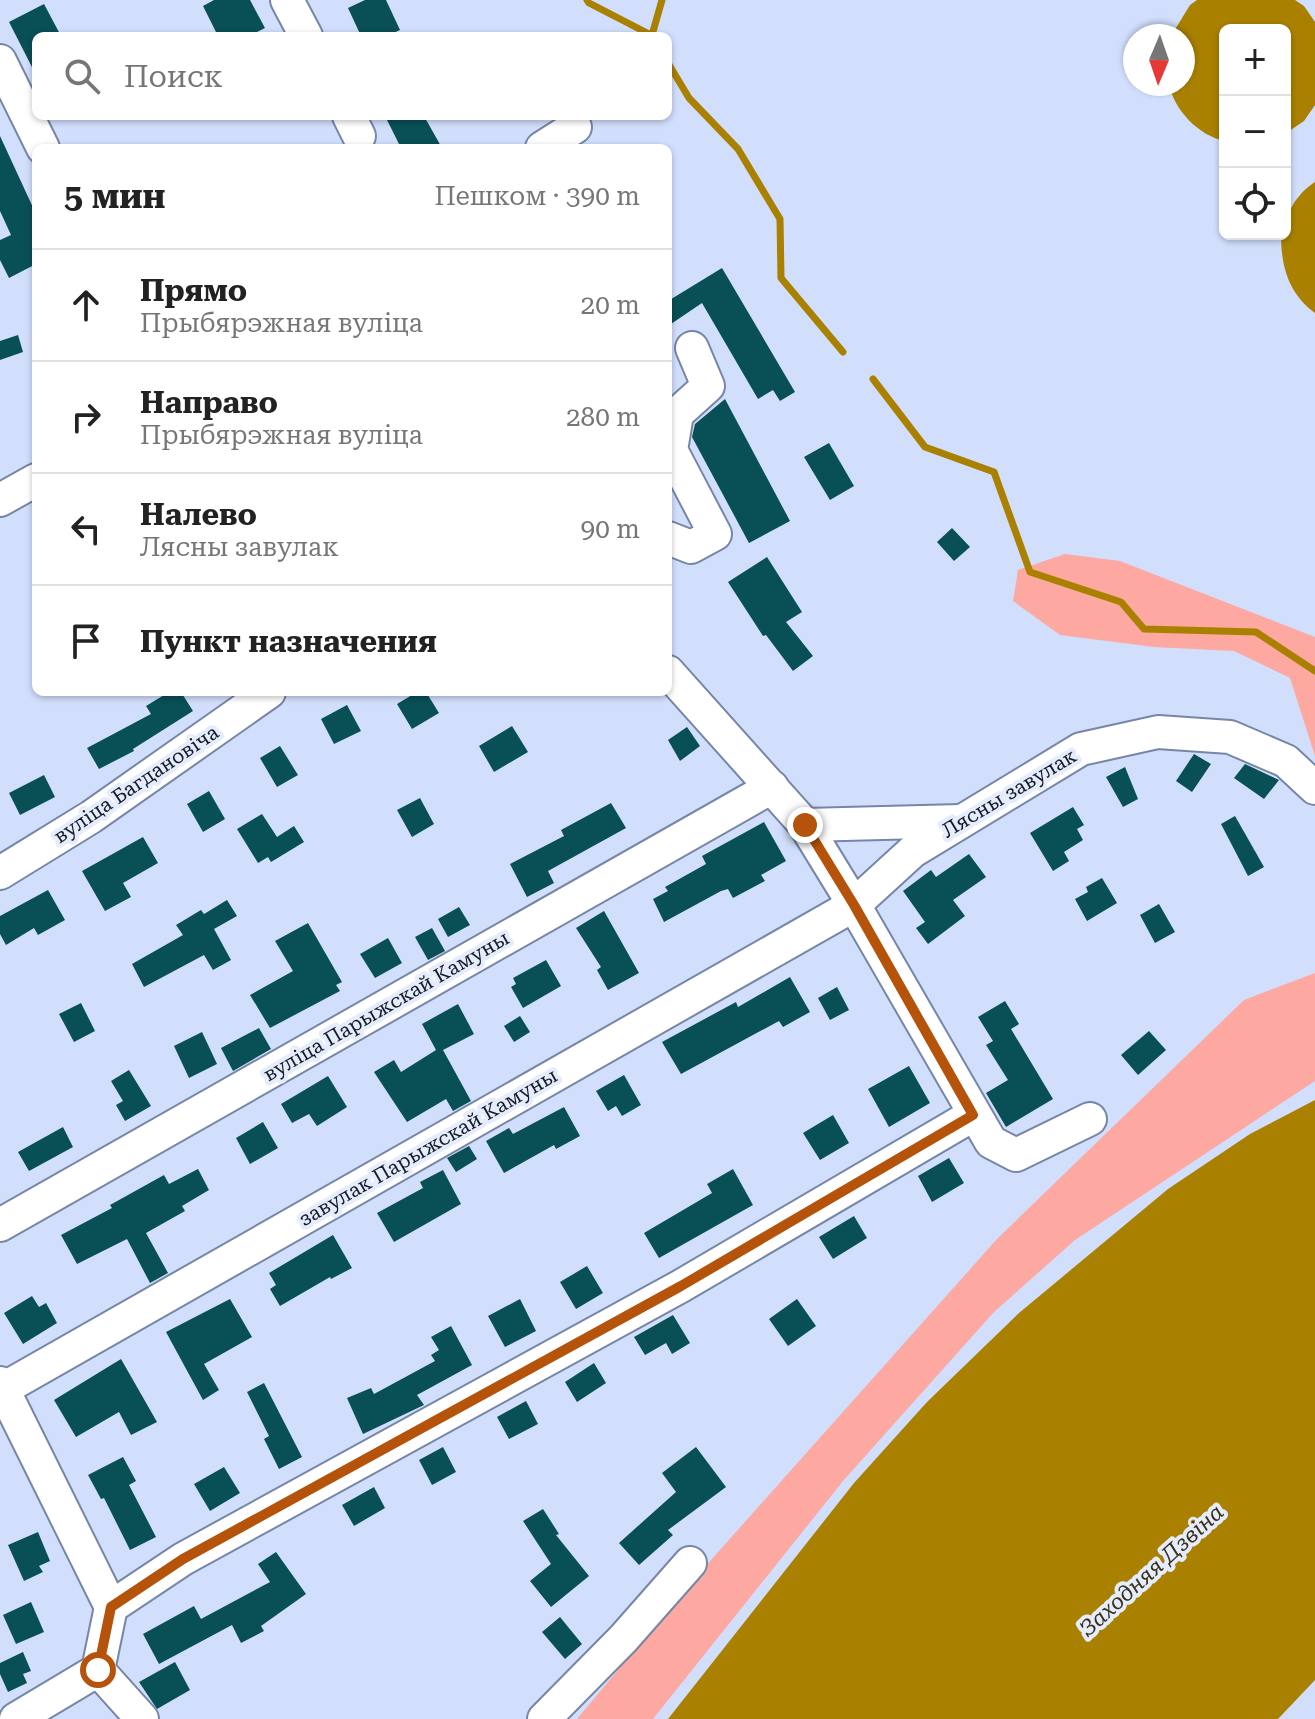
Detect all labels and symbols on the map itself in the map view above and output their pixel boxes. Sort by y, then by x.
north arrow [1123,24,1195,96]
street label: вуліца Багдановіча [49,720,223,848]
street label: Лясны завулак [937,743,1081,843]
route end [787,807,823,843]
street label: вуліца Парыжскай Камуны [259,926,513,1086]
street label: завулак Парыжскай Камуны [295,1063,561,1231]
water label: Заходняя Дзвіна [1074,1499,1228,1641]
route start [80,1652,116,1688]

